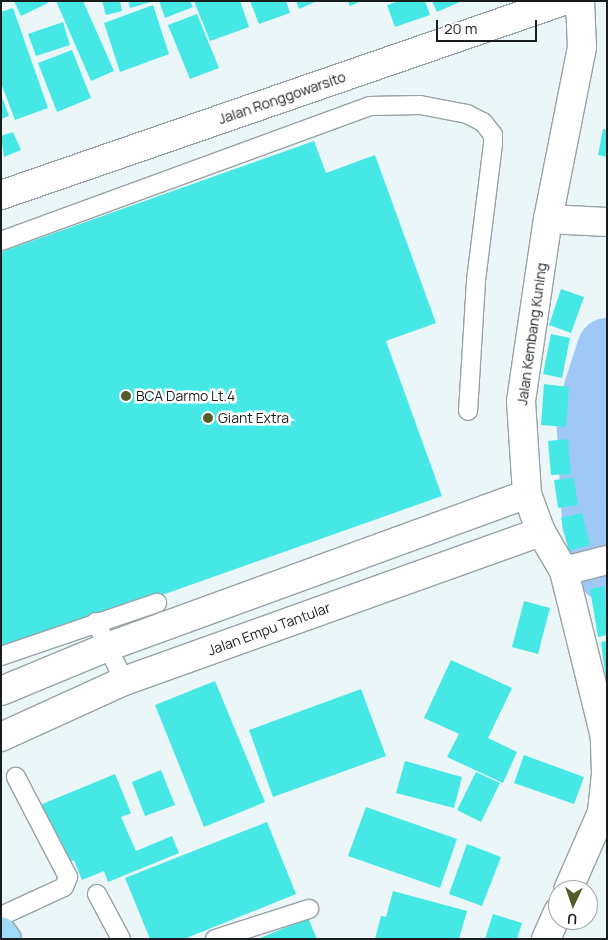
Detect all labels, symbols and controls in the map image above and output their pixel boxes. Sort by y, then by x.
scale bar [438,10,539,42]
text: 20 m [444,18,477,39]
street label: Jalan Ronggowarsito [216,68,348,128]
street label: Jalan Kembang Kuning [514,262,550,406]
place label: BCA Darmo Lt.4 [136,388,235,404]
marker: BCA Darmo Lt.4 [120,390,132,402]
place label: Giant Extra [218,410,289,426]
marker: Giant Extra [202,412,214,424]
street label: Jalan Empu Tantular [205,599,333,659]
north arrow [548,880,598,930]
text: U [567,910,578,929]

